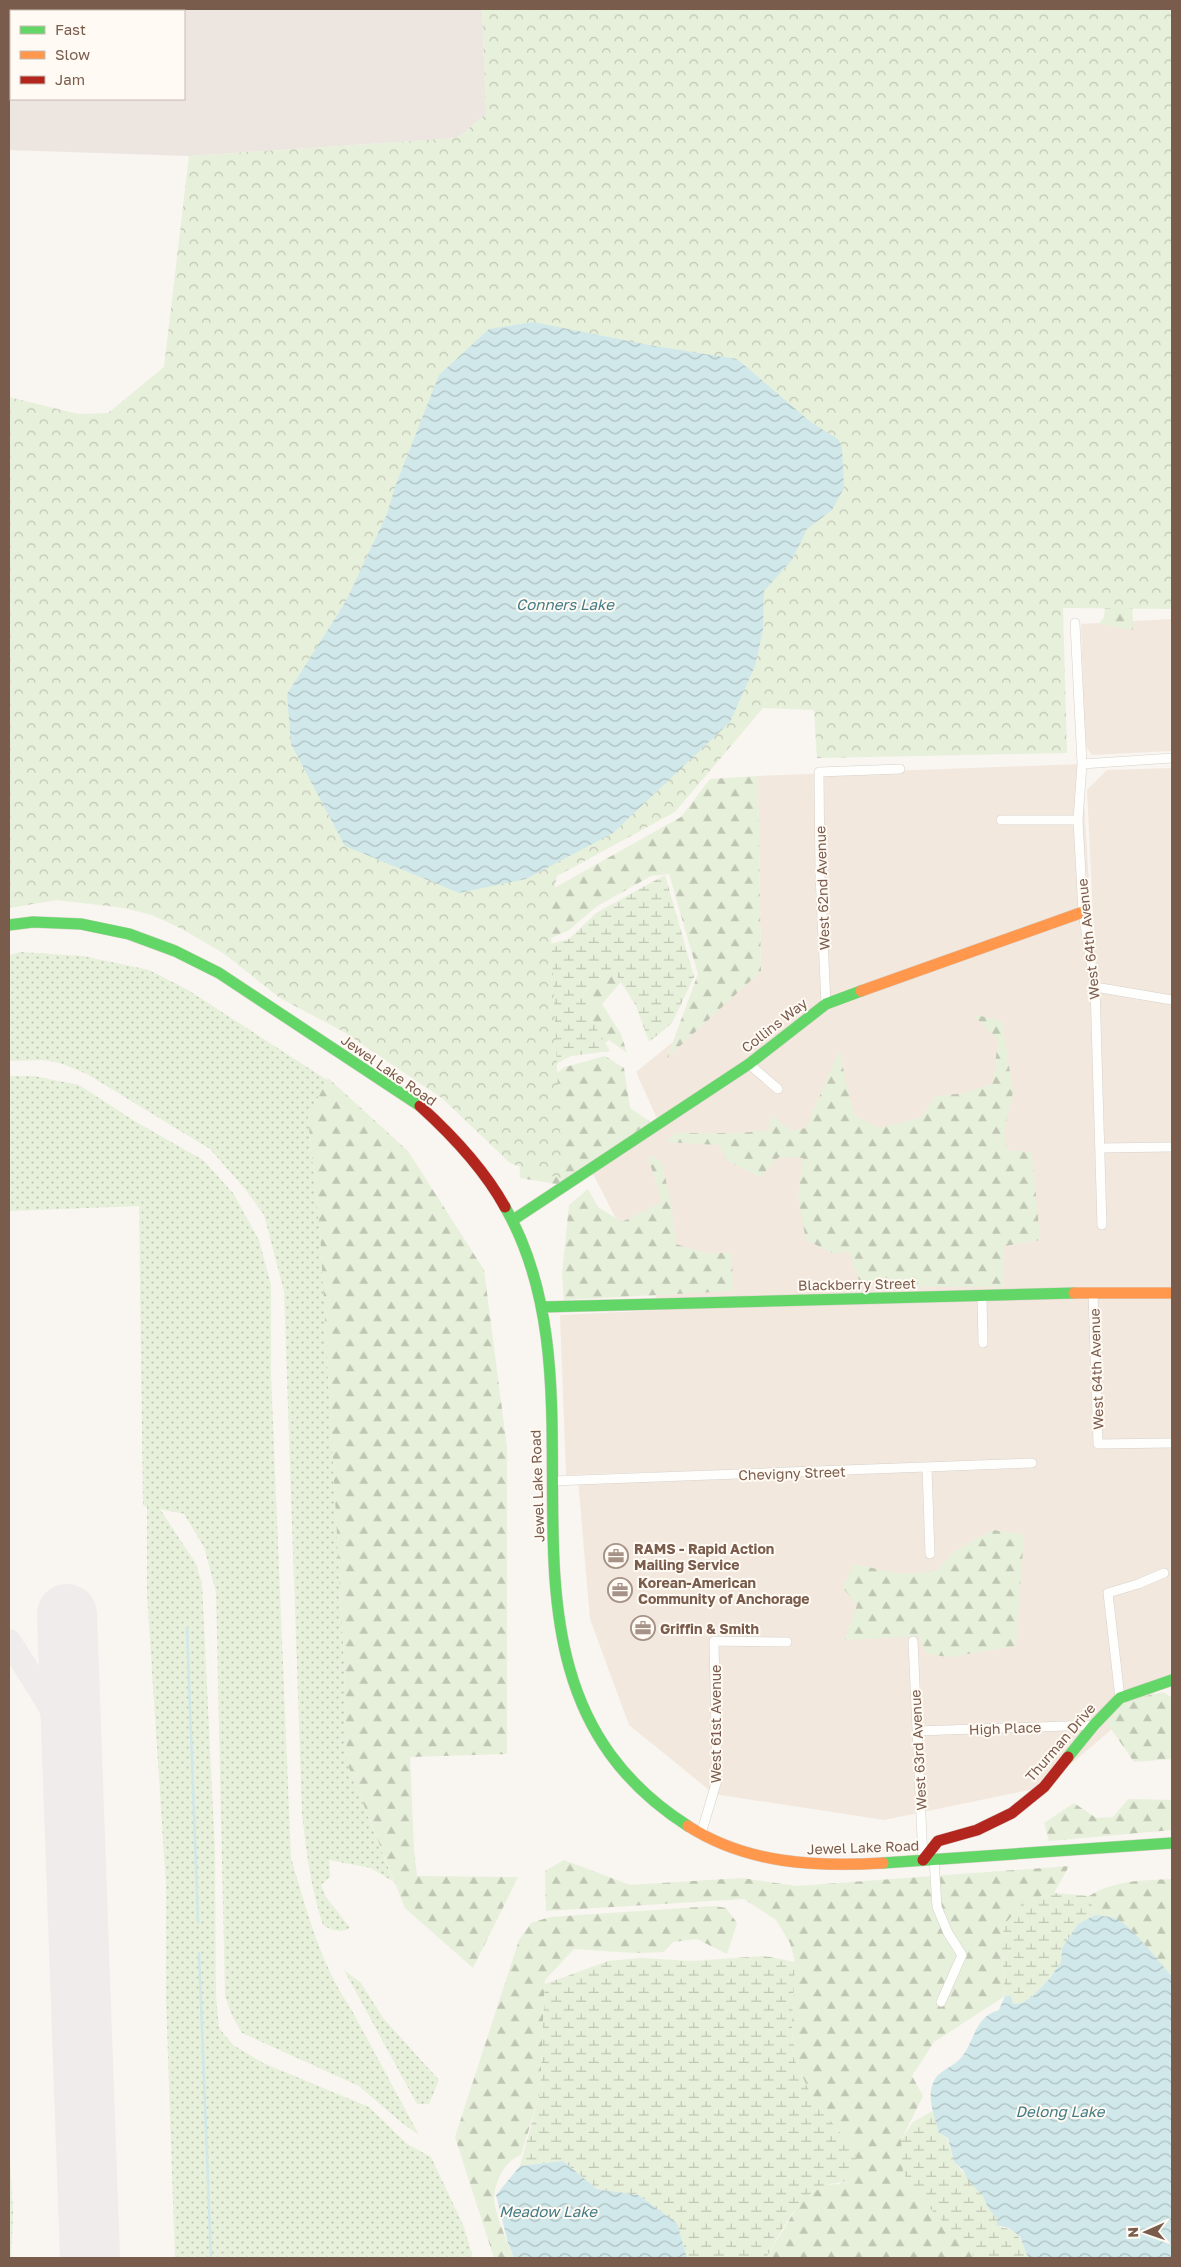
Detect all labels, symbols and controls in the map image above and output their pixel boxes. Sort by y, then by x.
legend [10,10,185,100]
text: Fast [55,20,86,38]
text: Slow [55,45,90,63]
text: Jam [55,70,85,88]
water label: Conners Lake [516,595,615,613]
street label: West 62nd Avenue [811,826,833,950]
street label: West 64th Avenue [1073,878,1103,1000]
street label: Collins Way [738,994,810,1056]
street label: Jewel Lake Road [338,1031,440,1109]
street label: Blackberry Street [798,1274,916,1294]
street label: West 64th Avenue [1085,1308,1107,1430]
street label: Jewel Lake Road [527,1429,547,1543]
street label: Chevigny Street [738,1463,846,1483]
place label: RAMS - Rapid Action Mailing Service [634,1540,774,1573]
office icon: RAMS - Rapid Action Mailing Service [603,1543,629,1569]
place label: Korean-American Community of Anchorage [638,1574,810,1607]
office icon: Korean-American Community of Anchorage [607,1577,633,1603]
office icon: Griffin & Smith [630,1615,656,1641]
place label: Griffin & Smith [660,1620,759,1637]
street label: West 61st Avenue [707,1665,724,1783]
street label: West 63rd Avenue [906,1689,930,1811]
street label: Thurman Drive [1021,1699,1099,1785]
street label: High Place [969,1718,1041,1738]
street label: Jewel Lake Road [806,1837,920,1857]
water label: Delong Lake [1015,2102,1106,2121]
water label: Meadow Lake [499,2202,598,2220]
north arrow [1121,2207,1171,2257]
text: N [1124,2227,1141,2238]

